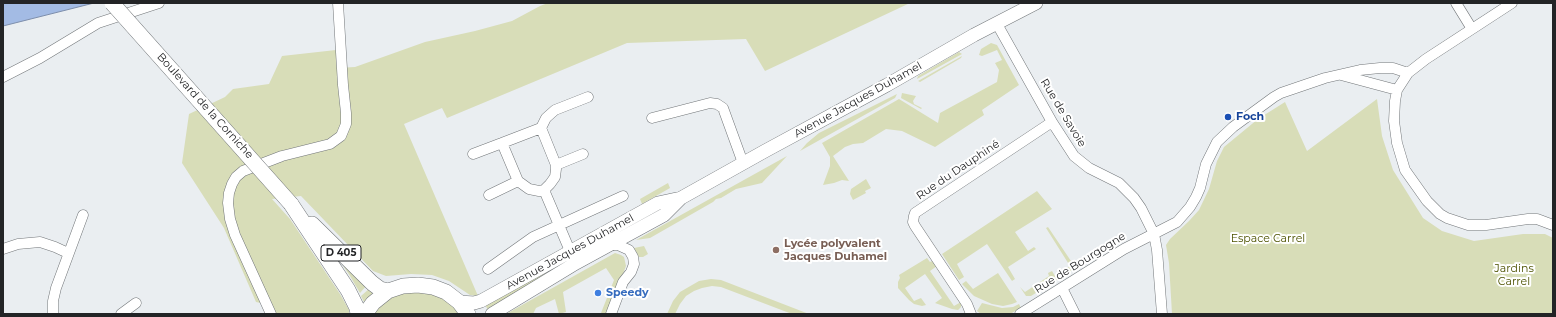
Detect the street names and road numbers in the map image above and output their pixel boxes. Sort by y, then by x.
street label: Boulevard de la Corniche [154,50,256,162]
street label: Avenue Jacques Duhamel [792,59,924,141]
street label: Rue de Savoie [1037,76,1089,150]
street label: Rue du Dauphiné [914,137,1002,203]
street label: Avenue Jacques Duhamel [504,211,636,293]
street label: Rue de Bourgogne [1032,230,1128,296]
road number: D 405 [321,245,361,261]

